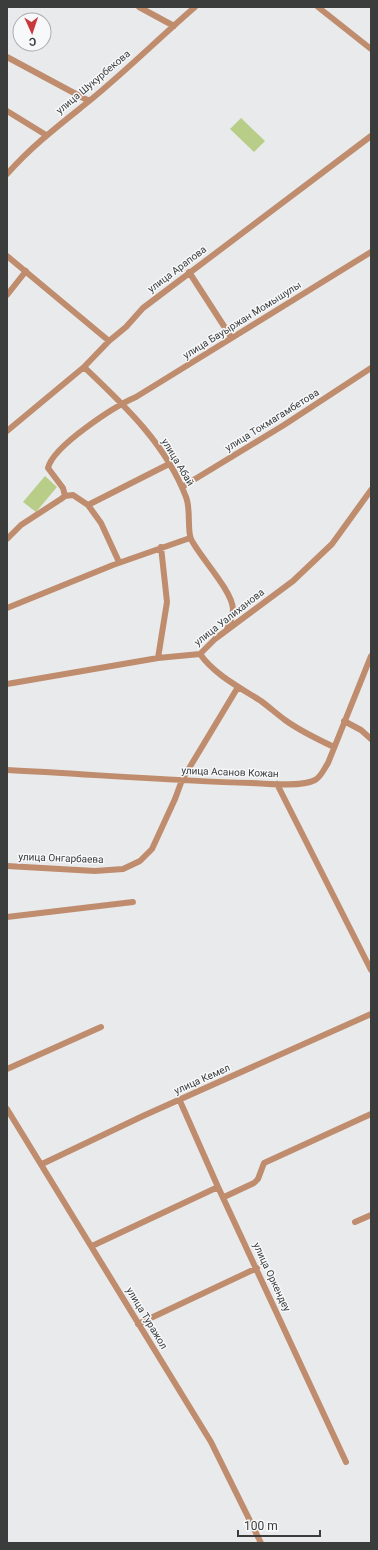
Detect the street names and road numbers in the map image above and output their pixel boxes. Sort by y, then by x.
street label: улица Шукурбекова [54,48,132,116]
street label: улица Арапова [146,243,208,295]
street label: улица Бауыржан Момышулы [181,279,303,361]
street label: улица Токмагамбетова [223,387,321,453]
street label: улица Абай [160,436,197,488]
street label: улица Уалиханова [192,586,266,648]
street label: улица Асанов Кожан [181,765,279,779]
street label: улица Онгарбаева [18,851,104,865]
street label: улица Кемел [172,1062,232,1096]
street label: улица Оркендеу [251,1241,293,1313]
street label: улица Туражол [124,1285,170,1351]

